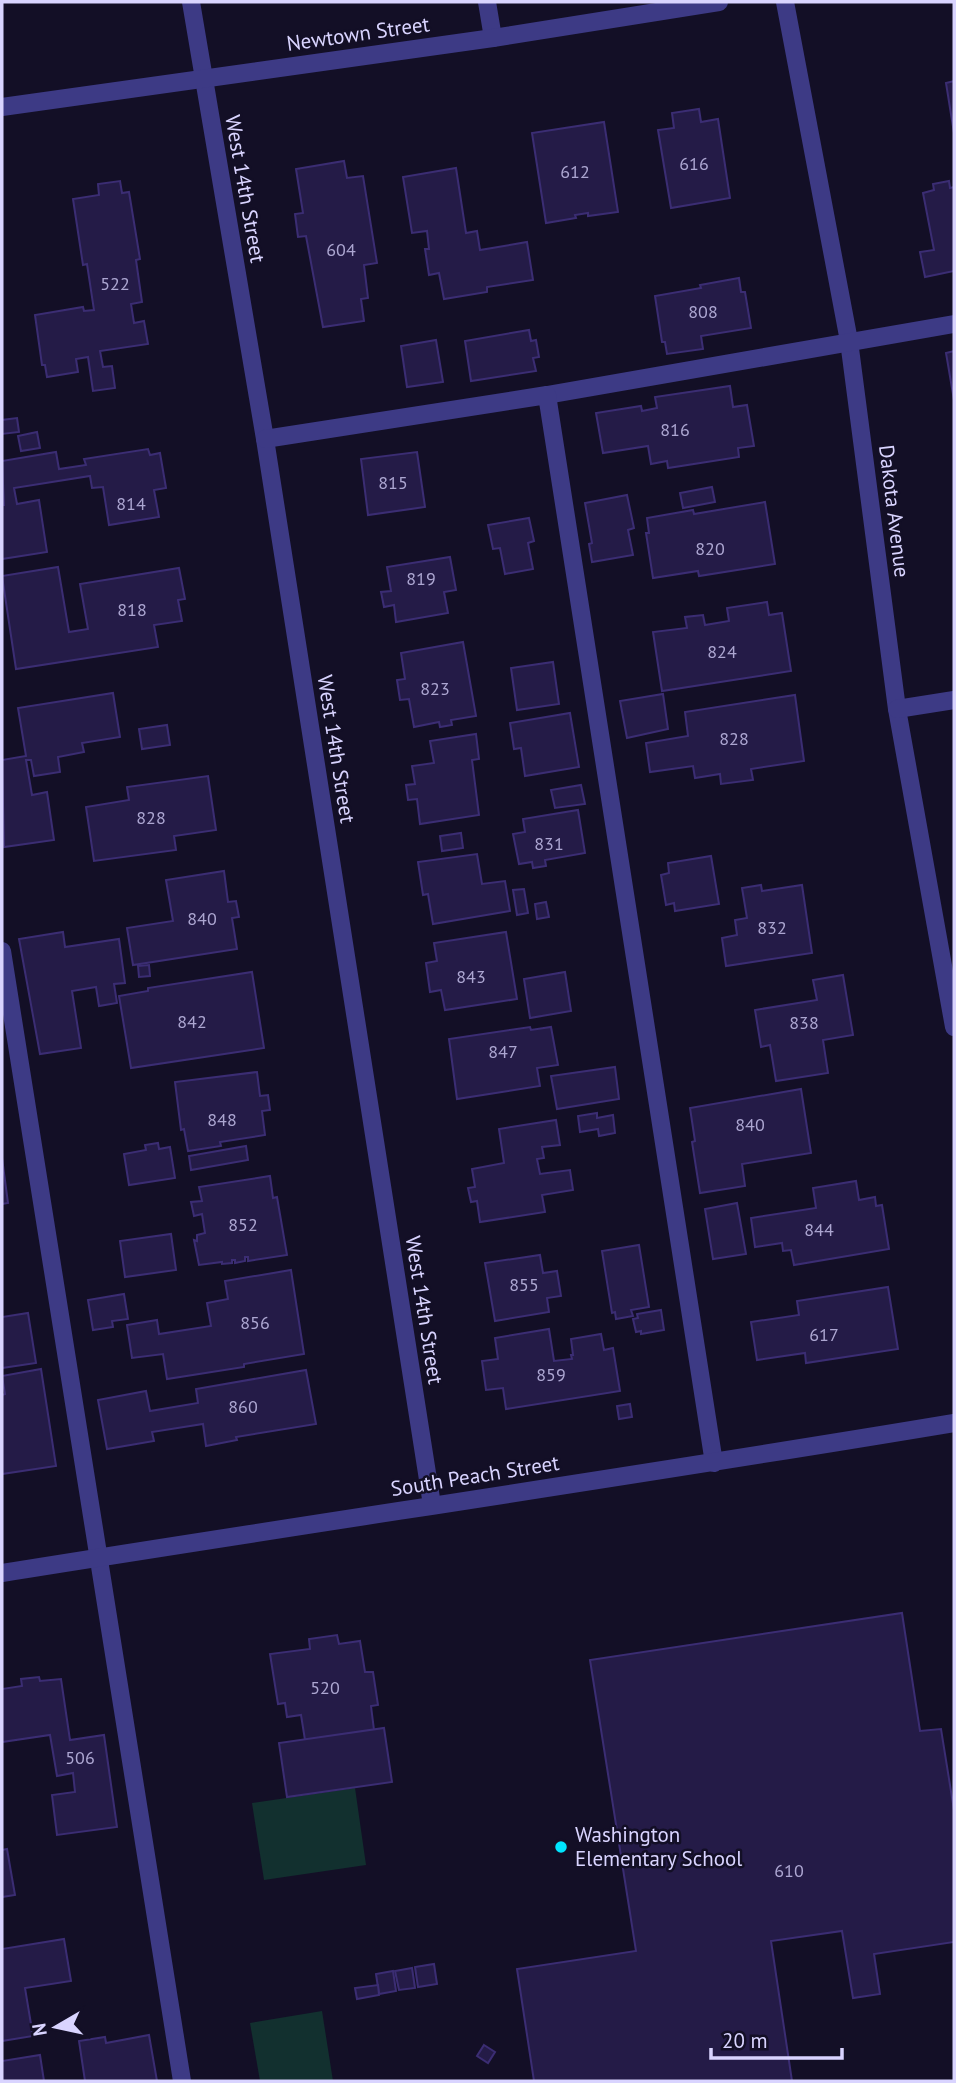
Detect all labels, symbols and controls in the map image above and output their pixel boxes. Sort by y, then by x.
street label: Newtown Street [285,10,431,57]
street label: West 14th Street [219,113,272,265]
house number: 616 [679,152,709,175]
house number: 612 [560,160,590,183]
house number: 604 [326,238,356,261]
house number: 522 [100,272,130,295]
house number: 808 [688,300,718,323]
house number: 816 [660,418,690,441]
street label: Dakota Avenue [873,443,916,579]
house number: 815 [378,471,408,494]
house number: 814 [116,492,146,515]
house number: 820 [695,537,725,560]
house number: 819 [406,567,436,590]
house number: 818 [117,598,147,621]
house number: 824 [707,640,737,663]
street label: West 14th Street [311,673,362,825]
house number: 823 [420,677,450,700]
house number: 828 [719,727,749,750]
house number: 828 [136,806,166,829]
house number: 831 [534,832,564,855]
house number: 840 [187,907,217,930]
house number: 832 [757,916,787,939]
house number: 843 [456,965,486,988]
house number: 842 [177,1010,207,1033]
house number: 838 [789,1011,819,1034]
house number: 847 [488,1040,518,1063]
house number: 848 [207,1108,237,1131]
house number: 840 [735,1113,765,1136]
house number: 852 [228,1213,258,1236]
house number: 844 [804,1218,834,1241]
street label: West 14th Street [399,1234,450,1386]
house number: 855 [509,1273,539,1296]
house number: 856 [240,1311,270,1334]
house number: 617 [809,1323,839,1346]
house number: 859 [536,1363,566,1386]
house number: 860 [228,1395,258,1418]
street label: South Peach Street [389,1449,561,1502]
house number: 520 [310,1676,340,1699]
house number: 506 [65,1746,95,1769]
place label: Washington Elementary School [575,1821,742,1872]
marker: Washington Elementary School [553,1839,569,1855]
house number: 610 [774,1859,804,1882]
north arrow [21,1992,91,2062]
scale bar [711,2016,842,2060]
text: N [26,2022,52,2038]
text: 20 m [722,2027,768,2054]

